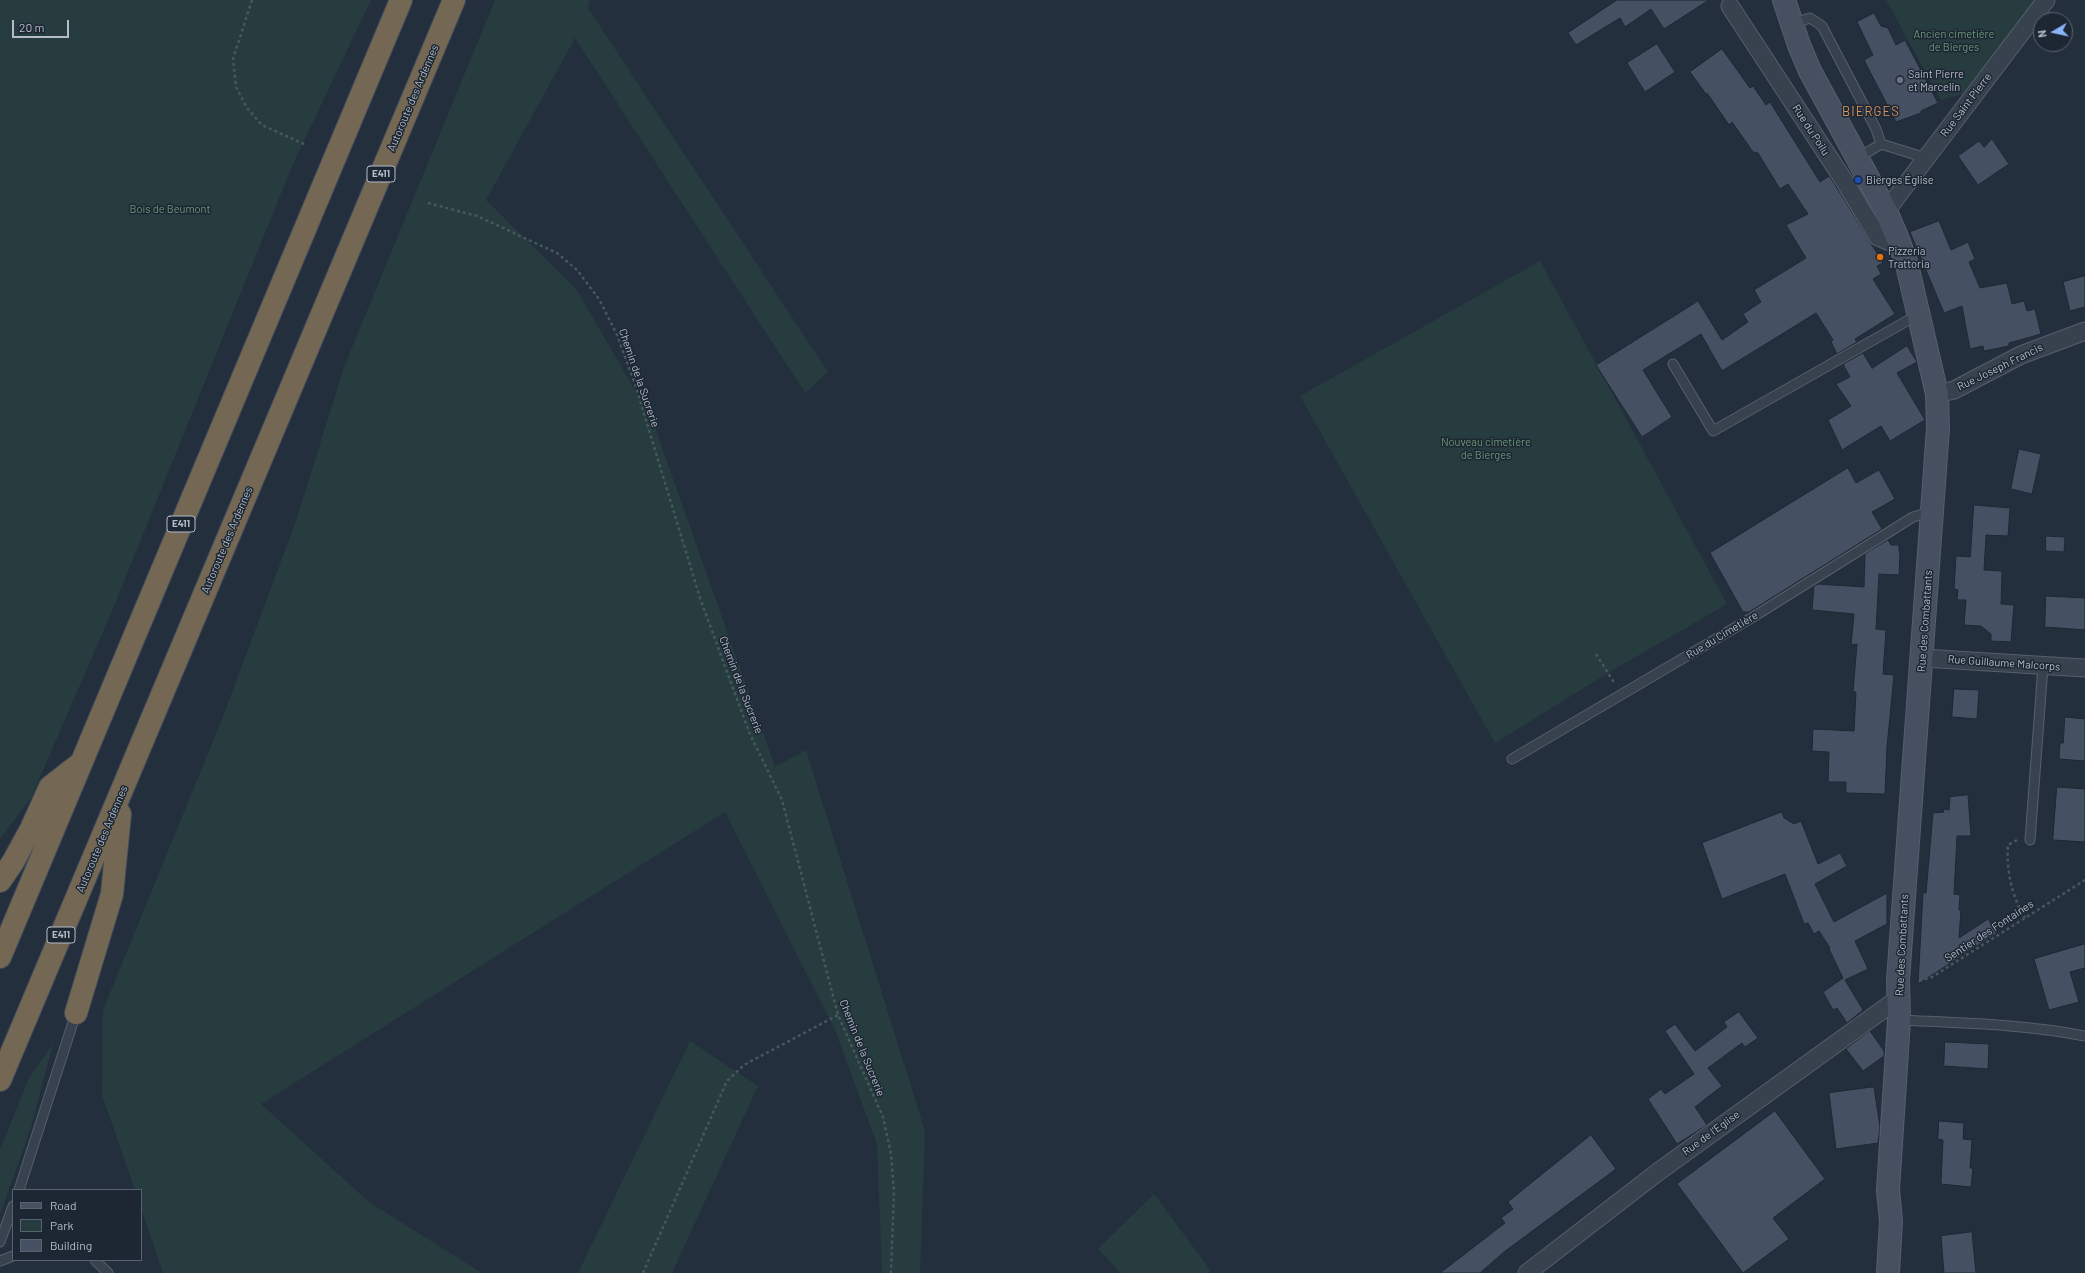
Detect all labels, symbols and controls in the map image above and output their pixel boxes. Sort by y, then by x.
scale bar [14,12,71,38]
north arrow [2033,12,2073,52]
text: 20 m [19,20,45,34]
park label: Ancien cimetière de Bierges [1914,27,1994,53]
text: N [2035,29,2049,38]
street label: Autoroute des Ardennes [385,43,441,153]
place label: Saint Pierre et Marcelin [1908,67,1964,93]
street label: Rue Saint Pierre [1938,70,1994,140]
marker: Saint Pierre et Marcelin [1895,75,1905,85]
street label: Rue du Poilu [1790,102,1832,158]
district label: BIERGES [1842,104,1900,120]
road number: E411 [367,166,395,182]
place label: Bierges Église [1866,173,1934,187]
marker: Bierges Église [1853,175,1863,185]
park label: Bois de Beumont [130,202,210,216]
place label: Pizzeria Trattoria [1888,244,1930,270]
marker: Pizzeria Trattoria [1875,252,1885,262]
street label: Chemin de la Sucrerie [616,327,662,429]
street label: Rue Joseph Francis [1955,341,2045,393]
park label: Nouveau cimetière de Bierges [1441,435,1531,461]
street label: Autoroute des Ardennes [199,485,255,595]
road number: E411 [167,516,195,532]
street label: Rue des Combattants [1915,570,1935,672]
street label: Rue du Cimetière [1684,608,1760,662]
street label: Chemin de la Sucrerie [716,634,766,736]
street label: Rue Guillaume Malcorps [1947,652,2061,674]
street label: Autoroute des Ardennes [74,784,130,894]
street label: Rue des Combattants [1893,894,1911,996]
street label: Sentier des Fontaines [1942,897,2036,965]
road number: E411 [47,927,75,943]
street label: Chemin de la Sucrerie [837,998,887,1098]
street label: Rue de l'Eglise [1680,1108,1742,1158]
legend [12,1189,142,1261]
text: Road [50,1198,77,1212]
text: Park [50,1218,74,1232]
text: Building [50,1238,92,1252]

